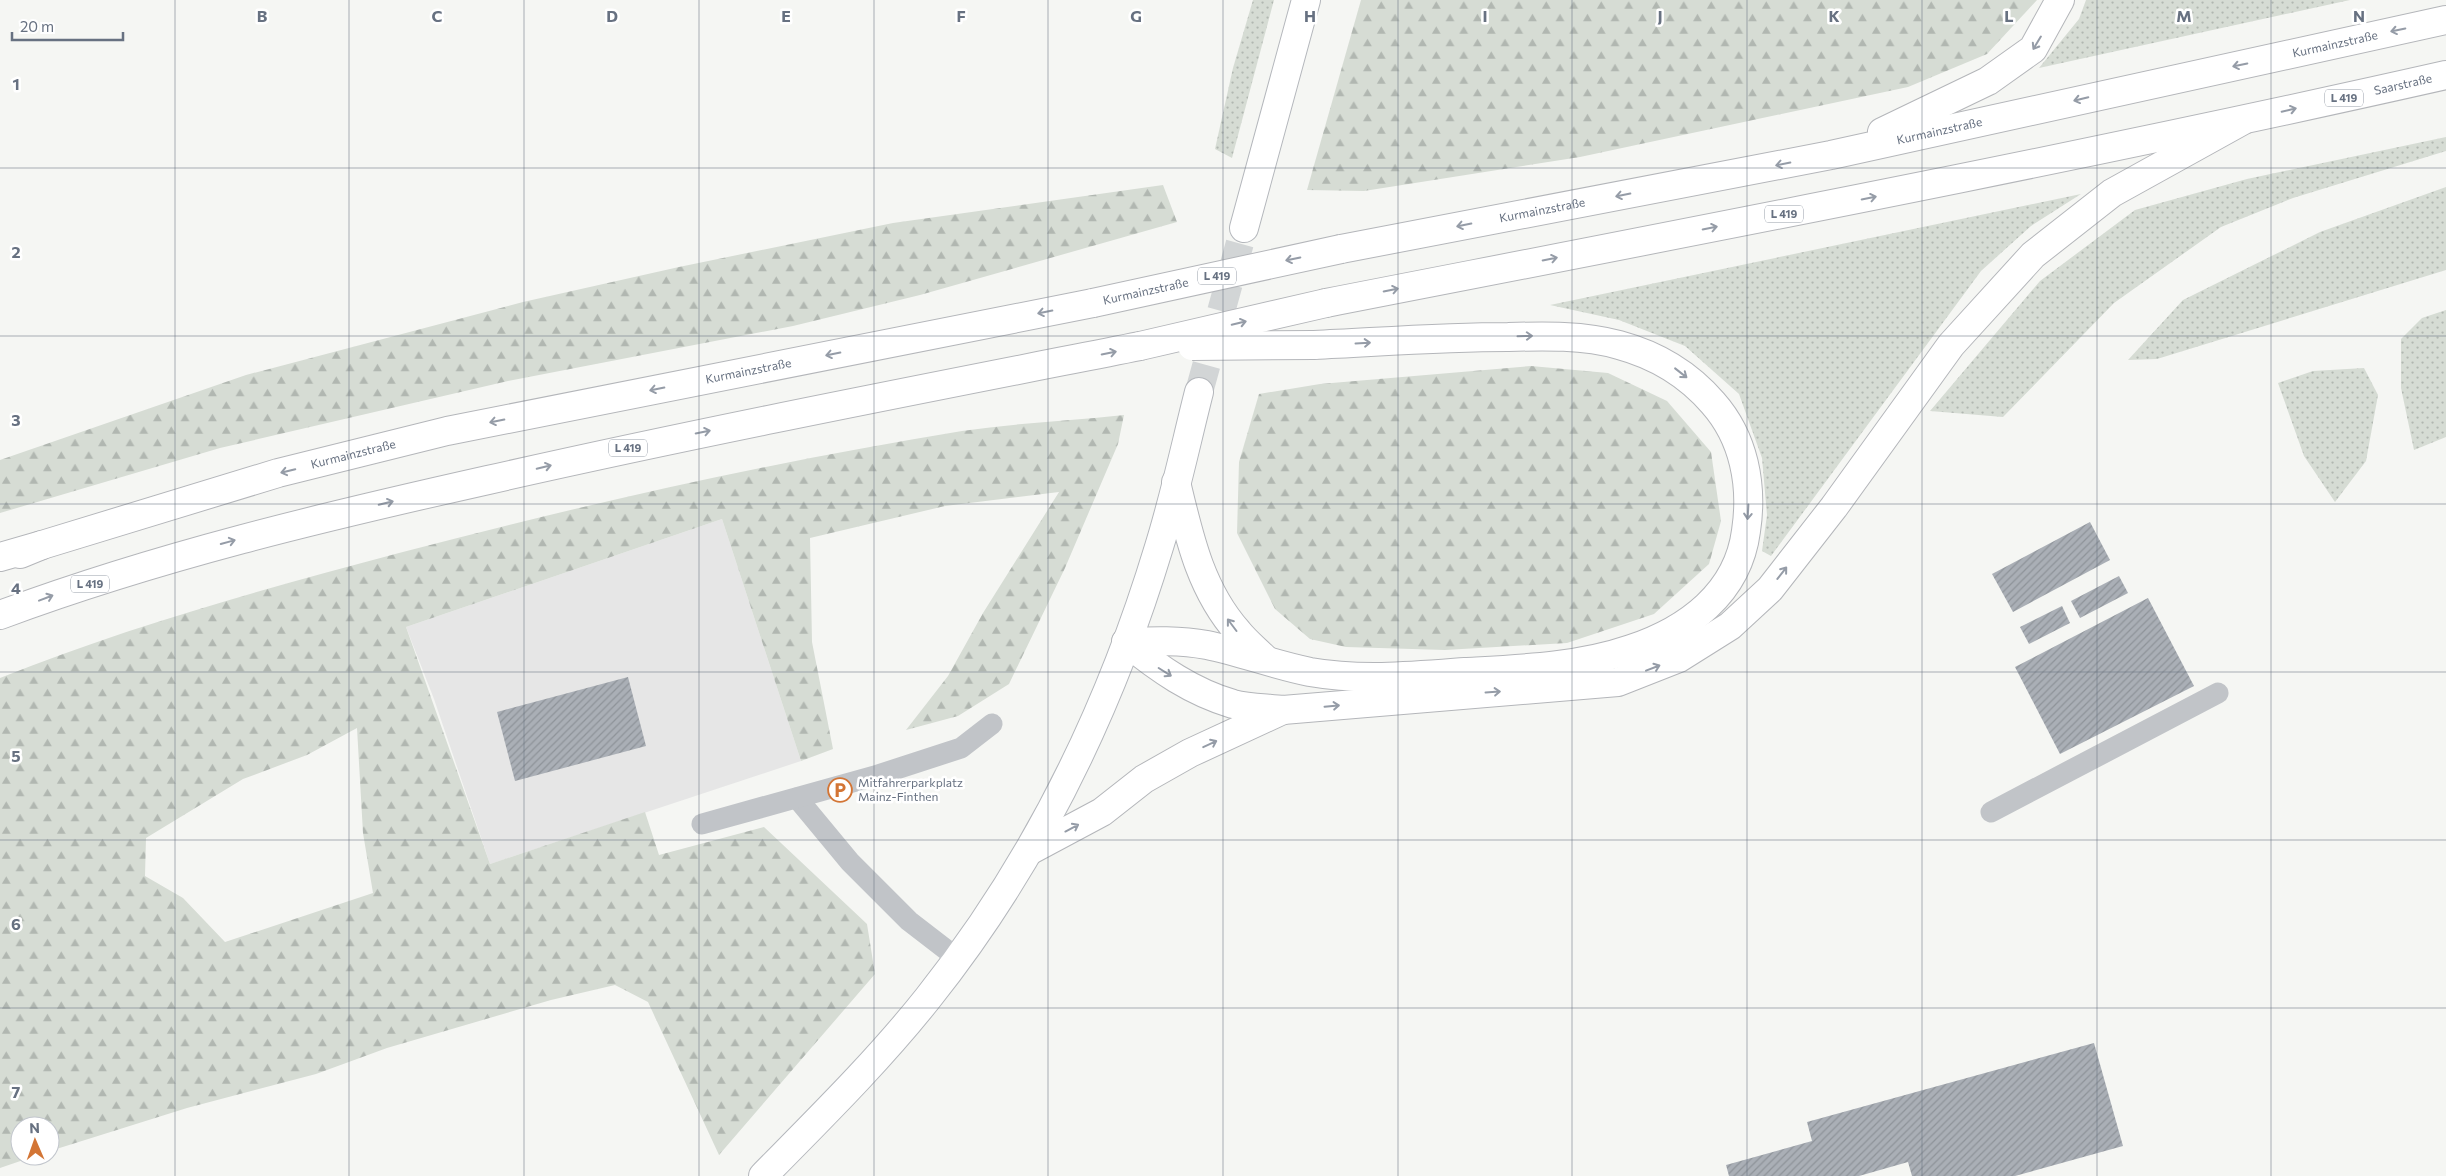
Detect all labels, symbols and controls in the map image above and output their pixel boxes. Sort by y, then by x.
text: B [257,6,268,25]
text: C [432,6,443,25]
text: D [606,6,618,25]
text: E [781,6,791,25]
text: F [956,6,966,25]
text: G [1130,6,1142,25]
text: H [1304,6,1316,25]
text: I [1482,6,1488,25]
text: J [1657,6,1663,25]
text: K [1828,6,1840,25]
text: L [2004,6,2014,25]
text: M [2176,6,2192,25]
text: N [2353,6,2365,25]
scale bar [12,10,124,42]
text: 20 m [20,17,54,35]
one-way arrow [2391,26,2407,35]
street label: Kurmainzstraße [2291,27,2379,60]
one-way arrow [2031,35,2041,49]
one-way arrow [2232,60,2248,70]
street label: Saarstraße [2372,70,2433,97]
text: 1 [12,74,20,93]
road number: L 419 [2325,90,2363,106]
one-way arrow [2073,95,2089,104]
one-way arrow [2281,105,2297,114]
street label: Kurmainzstraße [1895,114,1983,146]
one-way arrow [1775,160,1791,170]
one-way arrow [1616,190,1632,200]
one-way arrow [1861,192,1877,202]
street label: Kurmainzstraße [1498,194,1586,224]
road number: L 419 [1765,205,1803,222]
one-way arrow [1456,221,1472,231]
one-way arrow [1701,223,1717,233]
text: 2 [11,242,21,261]
one-way arrow [1542,254,1558,264]
one-way arrow [1285,255,1301,264]
road number: L 419 [1198,268,1236,284]
street label: Kurmainzstraße [1102,274,1190,307]
one-way arrow [1382,285,1398,294]
one-way arrow [1038,308,1054,317]
one-way arrow [1230,318,1246,327]
one-way arrow [1517,332,1533,341]
one-way arrow [1355,338,1371,347]
one-way arrow [1100,347,1116,357]
one-way arrow [826,350,842,359]
street label: Kurmainzstraße [704,355,792,386]
one-way arrow [1674,367,1687,378]
one-way arrow [649,385,665,395]
text: 3 [11,410,21,429]
one-way arrow [490,417,506,426]
one-way arrow [695,427,711,437]
street label: Kurmainzstraße [309,436,397,471]
road number: L 419 [609,439,647,456]
one-way arrow [536,462,552,471]
one-way arrow [281,467,297,476]
one-way arrow [377,498,393,507]
one-way arrow [1743,504,1752,520]
one-way arrow [220,537,236,547]
one-way arrow [1777,567,1788,580]
road number: L 419 [71,576,109,592]
text: 4 [11,578,21,597]
one-way arrow [37,593,53,602]
one-way arrow [1227,618,1237,632]
one-way arrow [1645,663,1660,672]
one-way arrow [1157,667,1171,677]
one-way arrow [1485,687,1501,697]
one-way arrow [1323,701,1339,710]
one-way arrow [1202,738,1217,748]
text: 5 [11,746,21,765]
place label: Mitfahrerparkplatz Mainz-Finthen [858,775,963,803]
parking icon: Mitfahrerparkplatz Mainz-Finthen [827,777,853,803]
one-way arrow [1064,823,1079,833]
text: 6 [11,914,21,933]
text: 7 [12,1082,21,1101]
north arrow [10,1116,60,1166]
text: N [29,1119,40,1136]

